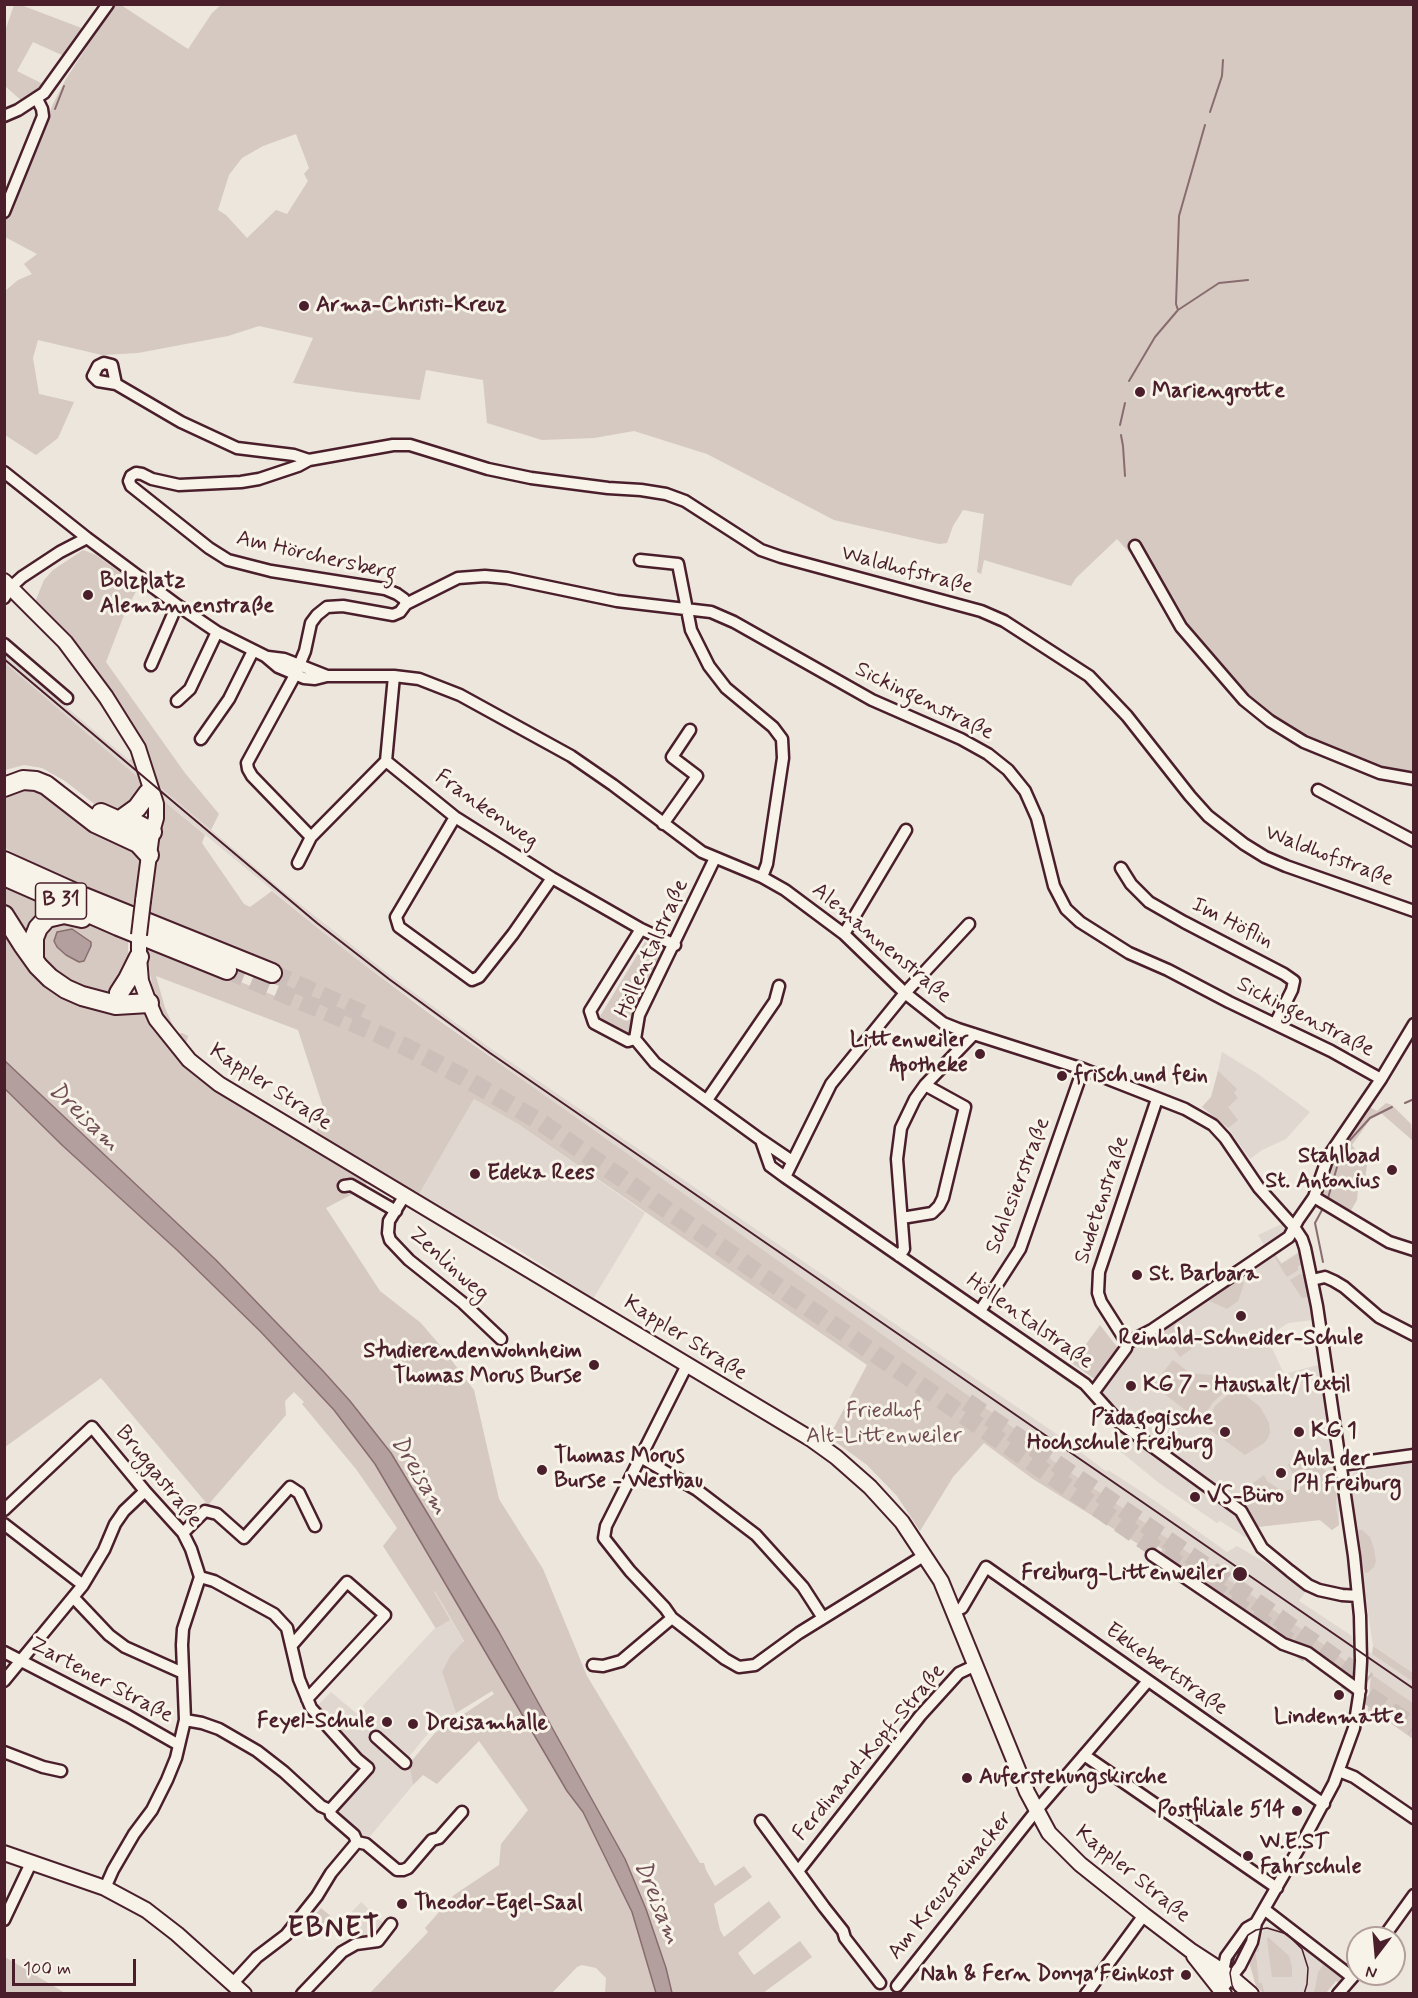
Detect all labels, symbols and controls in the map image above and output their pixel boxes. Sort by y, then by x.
place label: Arma-Christi-Kreuz [316,293,507,319]
marker: Arma-Christi-Kreuz [297,299,311,313]
place label: Mariengrotte [1152,379,1285,405]
marker: Mariengrotte [1133,385,1147,399]
street label: Am Hörchersberg [234,526,398,588]
street label: Waldhofstraße [838,541,976,601]
place label: Bolzplatz Alemannenstraße [100,569,274,620]
marker: Bolzplatz Alemannenstraße [81,588,95,602]
street label: Sickingenstraße [850,657,998,747]
street label: Frankenweg [429,765,543,855]
street label: Waldhofstraße [1261,820,1397,894]
street label: Höllentalstraße [611,875,695,1023]
street label: Alemannenstraße [806,878,956,1010]
road number: B 31 [36,883,86,919]
street label: Im Höflin [1187,892,1277,956]
street label: Sickingenstraße [1232,972,1378,1064]
place label: Littenweiler Apotheke [850,1028,968,1080]
street label: Kappler Straße [204,1039,336,1137]
marker: Littenweiler Apotheke [973,1047,987,1061]
place label: frisch und fein [1074,1063,1208,1089]
marker: frisch und fein [1055,1069,1069,1083]
water label: Dreisam [41,1077,125,1159]
street label: Schlesierstraße [981,1114,1057,1258]
street label: Sudetenstraße [1070,1133,1136,1267]
place label: Stahlbad St. Antonius [1265,1144,1380,1196]
place label: Edeka Rees [487,1161,595,1187]
marker: Stahlbad St. Antonius [1385,1163,1399,1177]
marker: Edeka Rees [468,1167,482,1181]
street label: Zenlinweg [402,1222,494,1308]
place label: St. Barbara [1149,1262,1259,1288]
street label: Höllentalstraße [960,1268,1098,1376]
marker: St. Barbara [1130,1268,1144,1282]
street label: Kappler Straße [618,1291,752,1387]
marker: Reinhold-Schneider-Schule [1234,1309,1248,1323]
place label: Reinhold-Schneider-Schule [1119,1326,1363,1352]
place label: Studierendenwohnheim Thomas Morus Burse [363,1339,582,1390]
marker: Studierendenwohnheim Thomas Morus Burse [587,1358,601,1372]
place label: KG 7 - Haushalt/Textil [1143,1373,1351,1399]
marker: KG 7 - Haushalt/Textil [1124,1379,1138,1393]
park label: Friedhof Alt-Littenweiler [806,1399,962,1450]
place label: Pädagogische Hochschule Freiburg [1027,1406,1213,1458]
place label: KG 1 [1311,1419,1357,1445]
street label: Bruggastraße [109,1421,207,1533]
marker: Pädagogische Hochschule Freiburg [1218,1425,1232,1439]
marker: KG 1 [1292,1425,1306,1439]
water label: Dreisam [383,1431,453,1521]
place label: Thomas Morus Burse - Westbau [554,1444,703,1496]
place label: Aula der PH Freiburg [1293,1447,1401,1498]
marker: Thomas Morus Burse - Westbau [535,1463,549,1477]
marker: Aula der PH Freiburg [1274,1466,1288,1480]
place label: VS-Büro [1207,1484,1284,1510]
marker: VS-Büro [1188,1490,1202,1504]
place label: Freiburg-Littenweiler [1021,1561,1226,1587]
marker: Freiburg-Littenweiler [1231,1565,1249,1583]
street label: Ekkebertstraße [1100,1618,1232,1722]
street label: Zartener Straße [25,1632,177,1730]
street label: Ferdinand-Kopf-Straße [788,1659,952,1847]
marker: Lindenmatte [1332,1688,1346,1702]
place label: Lindenmatte [1274,1705,1404,1731]
place label: Feyel-Schule [257,1709,375,1735]
place label: Dreisamhalle [425,1711,548,1737]
marker: Feyel-Schule [380,1715,394,1729]
marker: Dreisamhalle [406,1717,420,1731]
place label: Auferstehungskirche [979,1765,1167,1791]
marker: Auferstehungskirche [960,1771,974,1785]
place label: Postfiliale 514 [1157,1798,1285,1824]
marker: Postfiliale 514 [1290,1804,1304,1818]
street label: Am Kreuzsteinacker [883,1806,1019,1966]
street label: Kappler Straße [1069,1820,1195,1930]
place label: W.E.ST Fahrschule [1260,1830,1362,1882]
marker: W.E.ST Fahrschule [1241,1849,1255,1863]
water label: Dreisam [626,1857,686,1949]
place label: Theodor-Egel-Saal [414,1891,583,1917]
marker: Theodor-Egel-Saal [395,1897,409,1911]
district label: EBNET [285,1913,383,1947]
north arrow [1346,1926,1406,1986]
scale bar [15,1947,140,1985]
text: 100 m [23,1957,71,1981]
text: N [1363,1960,1379,1983]
place label: Nah & Fern Donya Feinkost [920,1962,1174,1988]
marker: Nah & Fern Donya Feinkost [1179,1968,1193,1982]

